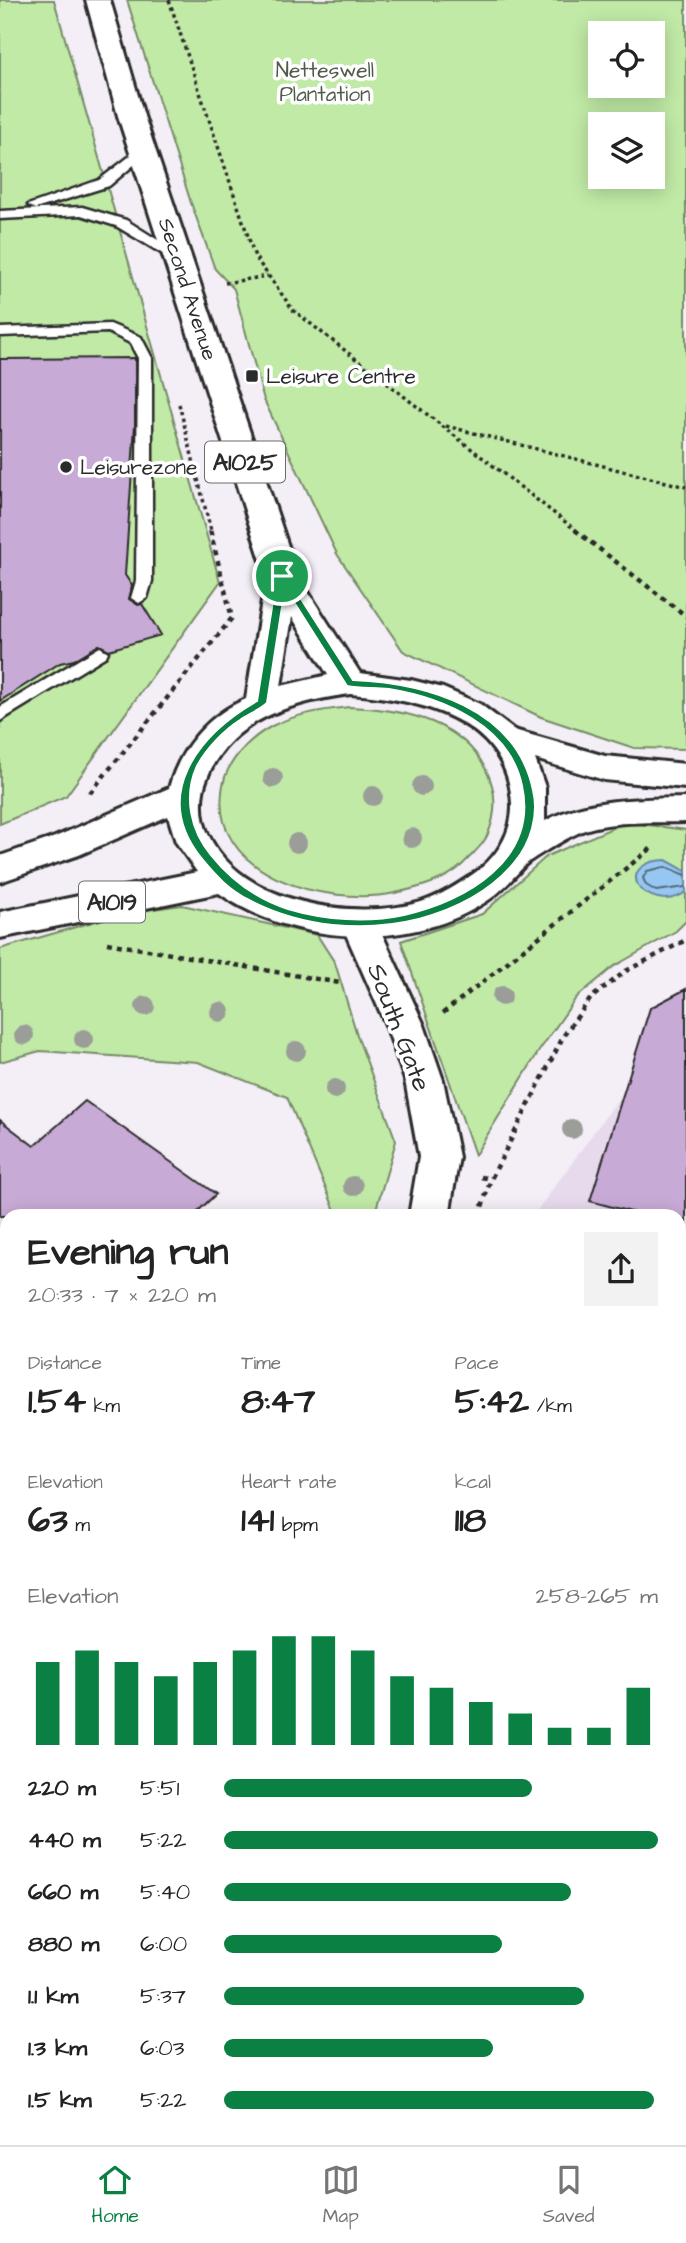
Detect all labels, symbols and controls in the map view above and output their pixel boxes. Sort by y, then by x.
map controls [588,21,665,189]
button: locate [588,21,665,98]
park label: Netteswell Plantation [276,56,374,109]
button: layers [588,112,665,189]
street label: Second Avenue [151,214,224,364]
place label: Leisure Centre [266,362,416,391]
marker: Leisure Centre [244,368,260,384]
road number: A1025 [205,442,285,482]
place label: Leisurezone [80,453,197,482]
marker: Leisurezone [58,459,74,475]
pin [252,546,312,606]
icon: arrive [263,557,301,595]
road number: A1019 [79,882,145,922]
street label: South Gate [358,958,440,1096]
text: Evening run [28,1227,229,1279]
button: share [584,1232,658,1306]
text: 20:33 · 7 × 220 m [28,1279,216,1311]
text: Distance [28,1350,102,1377]
text: Time [241,1350,281,1377]
text: Pace [455,1350,499,1377]
text: 1.54 [28,1377,86,1426]
text: 8:47 [241,1377,315,1426]
text: 5:42 [455,1377,529,1426]
text: km [86,1393,120,1420]
text: /km [529,1393,572,1420]
text: Elevation [28,1469,103,1496]
text: Heart rate [241,1469,337,1496]
text: kcal [455,1469,491,1496]
text: 63 [28,1496,68,1545]
text: 141 [241,1496,274,1545]
text: 118 [455,1496,486,1545]
text: m [68,1512,90,1539]
text: bpm [274,1512,318,1539]
text: Elevation [28,1580,119,1612]
text: 258–265 m [536,1580,658,1612]
text: 220 m [28,1772,96,1804]
text: 5:51 [140,1772,179,1804]
text: 440 m [28,1824,101,1856]
text: 5:22 [140,1824,186,1856]
text: 660 m [28,1876,98,1908]
text: 5:40 [140,1876,190,1908]
text: 880 m [28,1928,99,1960]
text: 6:00 [140,1928,187,1960]
text: 1.1 km [28,1980,78,2012]
text: 5:37 [140,1980,186,2012]
text: 1.3 km [28,2032,87,2064]
text: 6:03 [140,2032,184,2064]
text: 1.5 km [28,2084,92,2116]
text: 5:22 [140,2084,186,2116]
tab: Home [91,2161,139,2230]
tab: Map [322,2161,360,2230]
tab: Saved [543,2161,594,2230]

